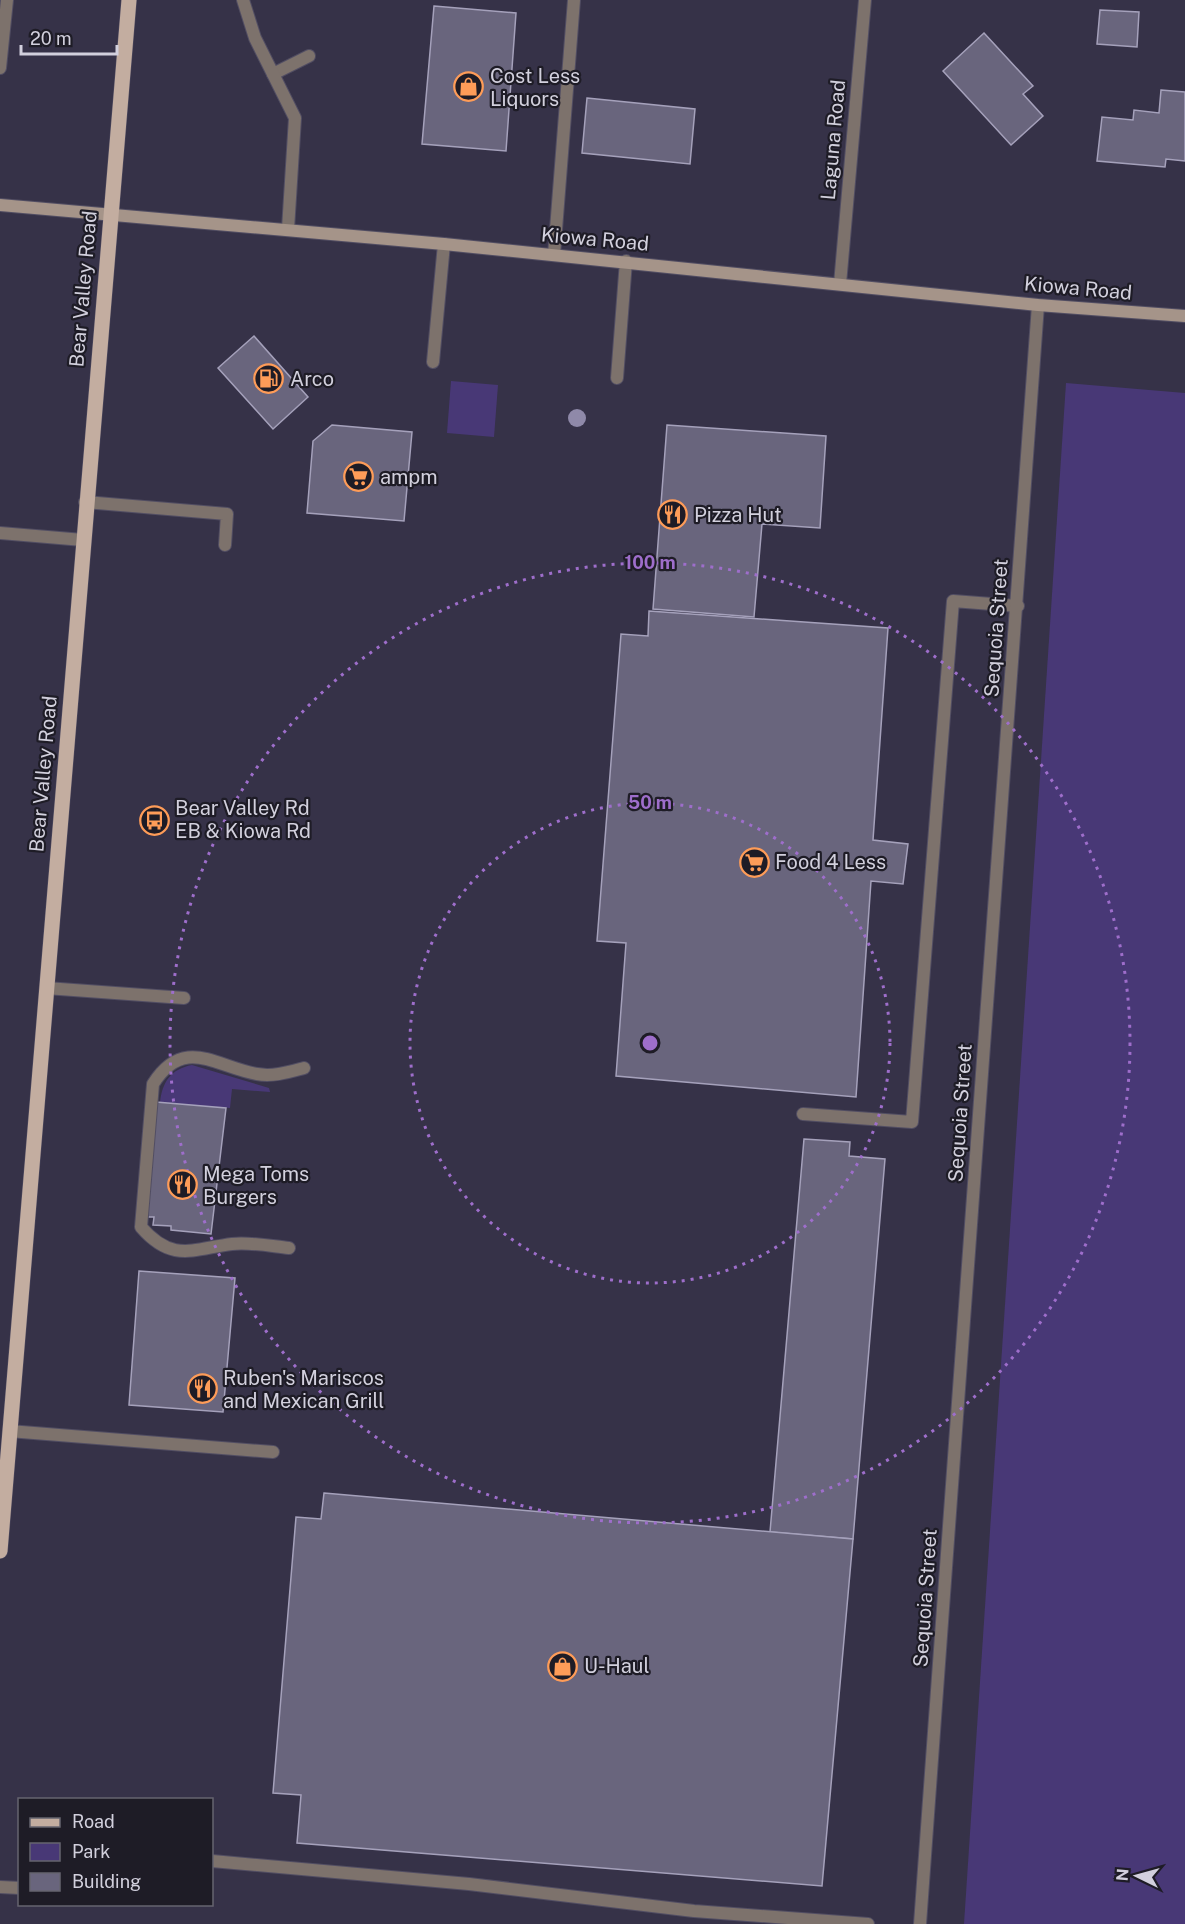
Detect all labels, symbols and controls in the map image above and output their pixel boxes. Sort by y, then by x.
scale bar [21,18,117,56]
text: 20 m [30,28,72,49]
place label: Cost Less Liquors [490,64,580,111]
shop icon: Cost Less Liquors [453,71,485,103]
street label: Laguna Road [816,79,850,201]
street label: Bear Valley Road [64,210,102,368]
street label: Kiowa Road [540,222,650,256]
street label: Kiowa Road [1023,271,1133,305]
fuel station icon: Arco [253,363,285,395]
place label: Arco [290,367,334,391]
supermarket icon: ampm [343,461,375,493]
place label: ampm [380,465,438,489]
restaurant icon: Pizza Hut [657,499,689,531]
place label: Pizza Hut [694,503,782,527]
text: 100 m [624,552,676,573]
street label: Sequoia Street [979,558,1013,698]
street label: Bear Valley Road [24,695,62,853]
text: 50 m [628,792,672,813]
place label: Bear Valley Rd EB & Kiowa Rd [175,796,311,843]
bus stop icon: Bear Valley Rd EB & Kiowa Rd [138,804,170,836]
supermarket icon: Food 4 Less [738,846,770,878]
place label: Food 4 Less [775,850,886,874]
centre of rings [640,1033,660,1053]
street label: Sequoia Street [943,1043,977,1183]
place label: Mega Toms Burgers [203,1162,309,1209]
restaurant icon: Mega Toms Burgers [166,1169,198,1201]
place label: Ruben's Mariscos and Mexican Grill [223,1366,384,1413]
restaurant icon: Ruben's Mariscos and Mexican Grill [186,1373,218,1405]
street label: Sequoia Street [908,1528,942,1668]
shop icon: U-Haul [547,1650,579,1682]
place label: U-Haul [584,1654,650,1678]
legend [18,1798,213,1906]
text: Road [72,1811,115,1832]
text: Park [72,1841,110,1862]
north arrow [1107,1846,1167,1906]
text: N [1113,1868,1133,1882]
text: Building [72,1871,141,1892]

